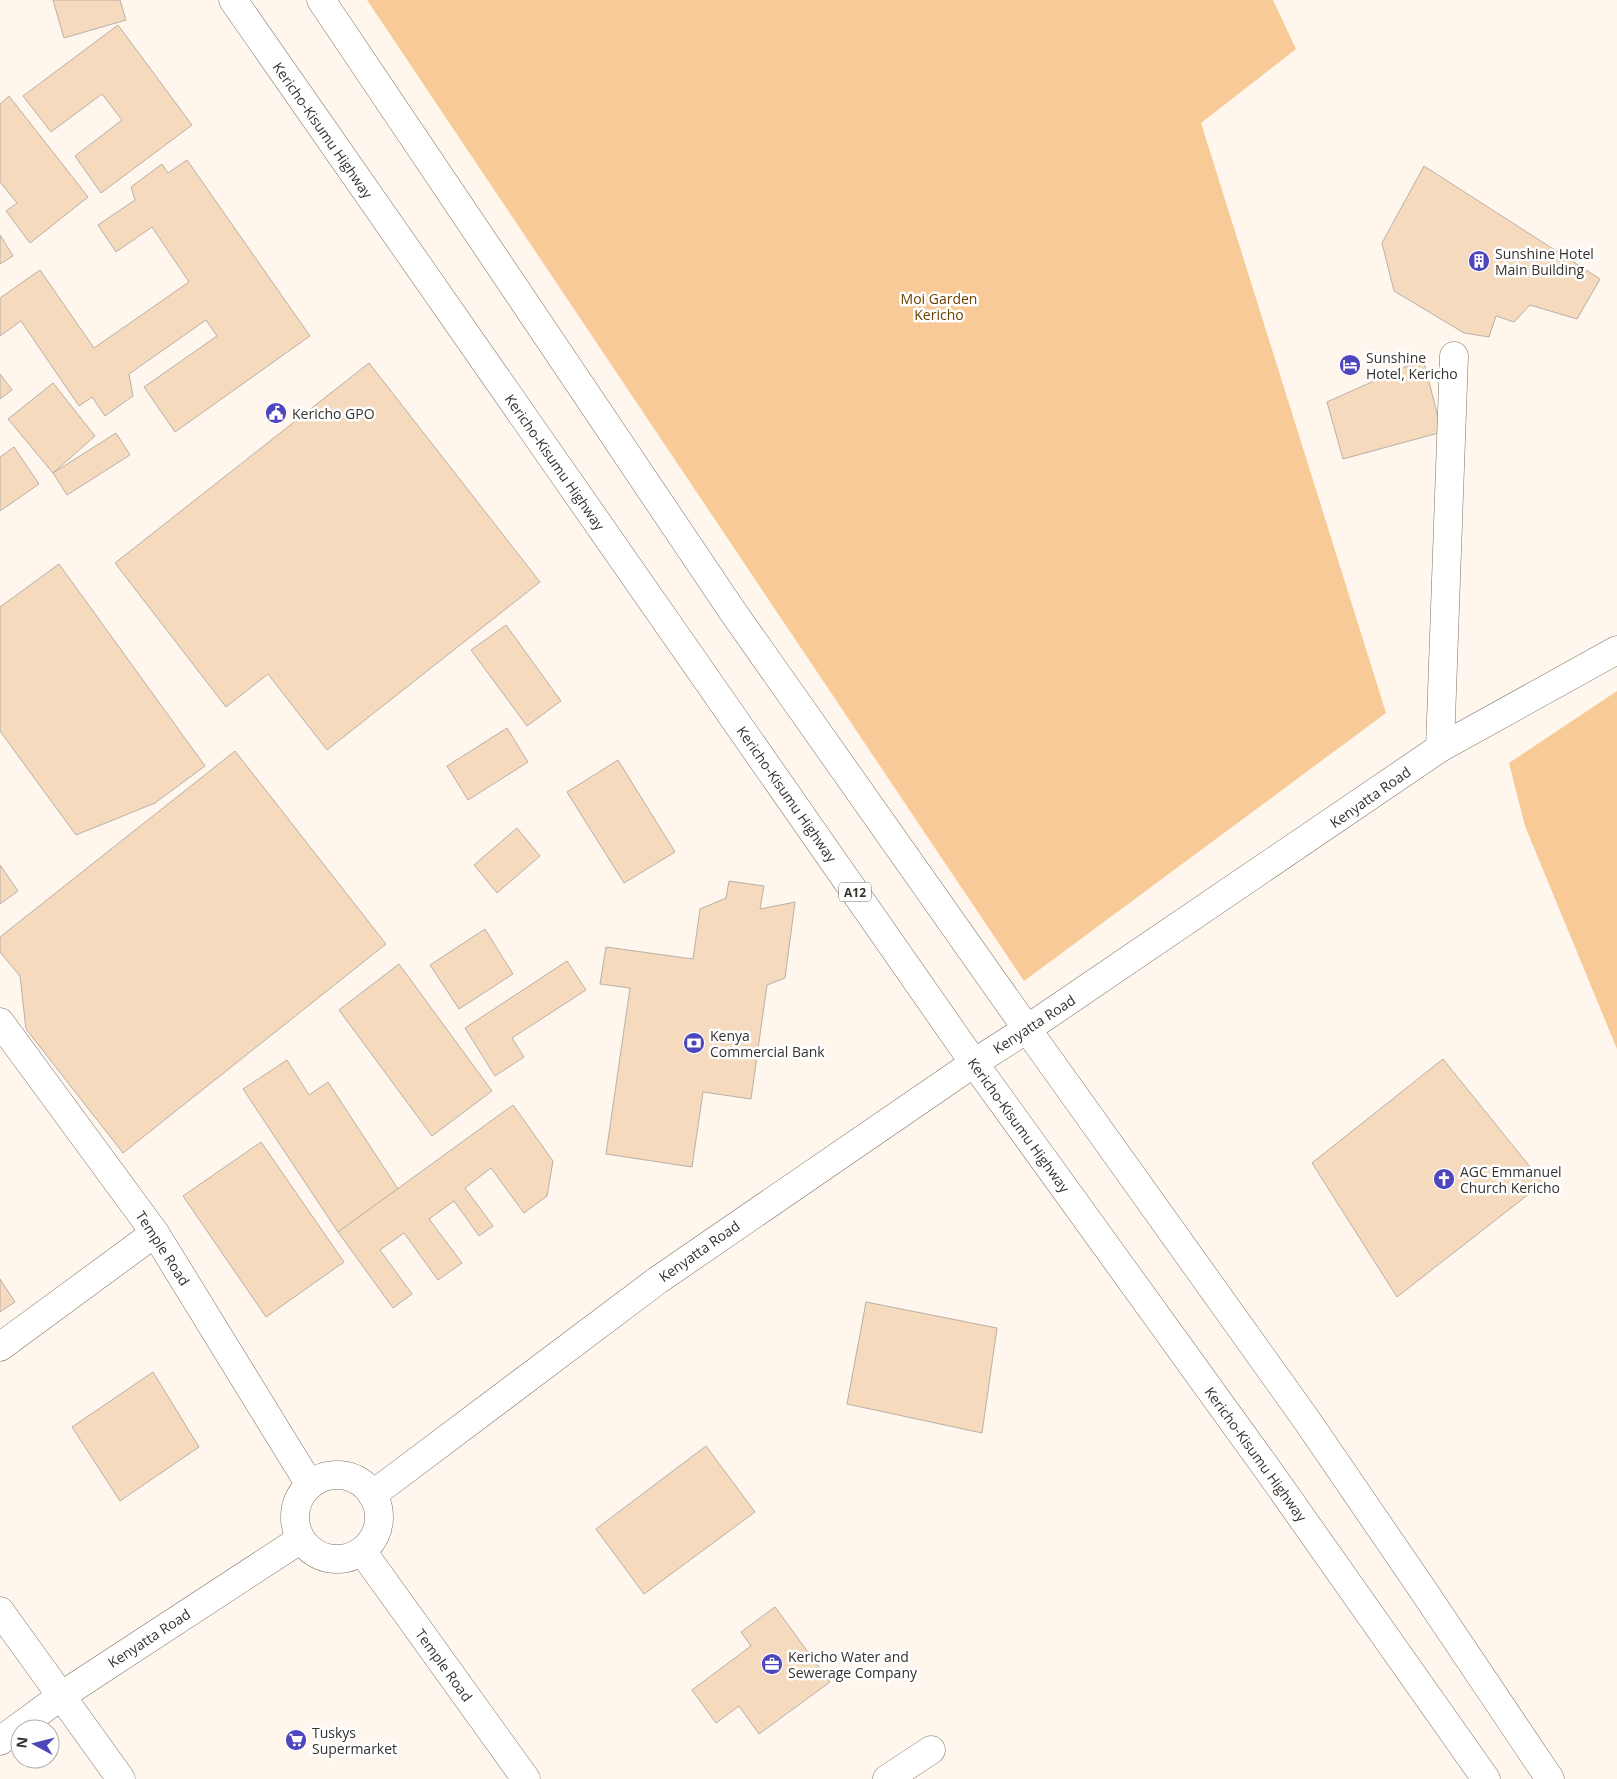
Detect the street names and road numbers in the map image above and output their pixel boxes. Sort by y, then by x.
street label: Kericho-Kisumu Highway [269,58,378,203]
street label: Kericho-Kisumu Highway [501,390,610,535]
street label: Kericho-Kisumu Highway [733,722,842,867]
street label: Kenyatta Road [1326,762,1414,832]
road number: A12 [839,882,871,902]
street label: Kenyatta Road [989,990,1079,1058]
street label: Kericho-Kisumu Highway [964,1054,1075,1197]
street label: Temple Road [132,1207,194,1289]
street label: Kenyatta Road [655,1216,743,1286]
street label: Kericho-Kisumu Highway [1201,1383,1312,1526]
street label: Kenyatta Road [104,1604,194,1672]
street label: Temple Road [411,1625,477,1705]

